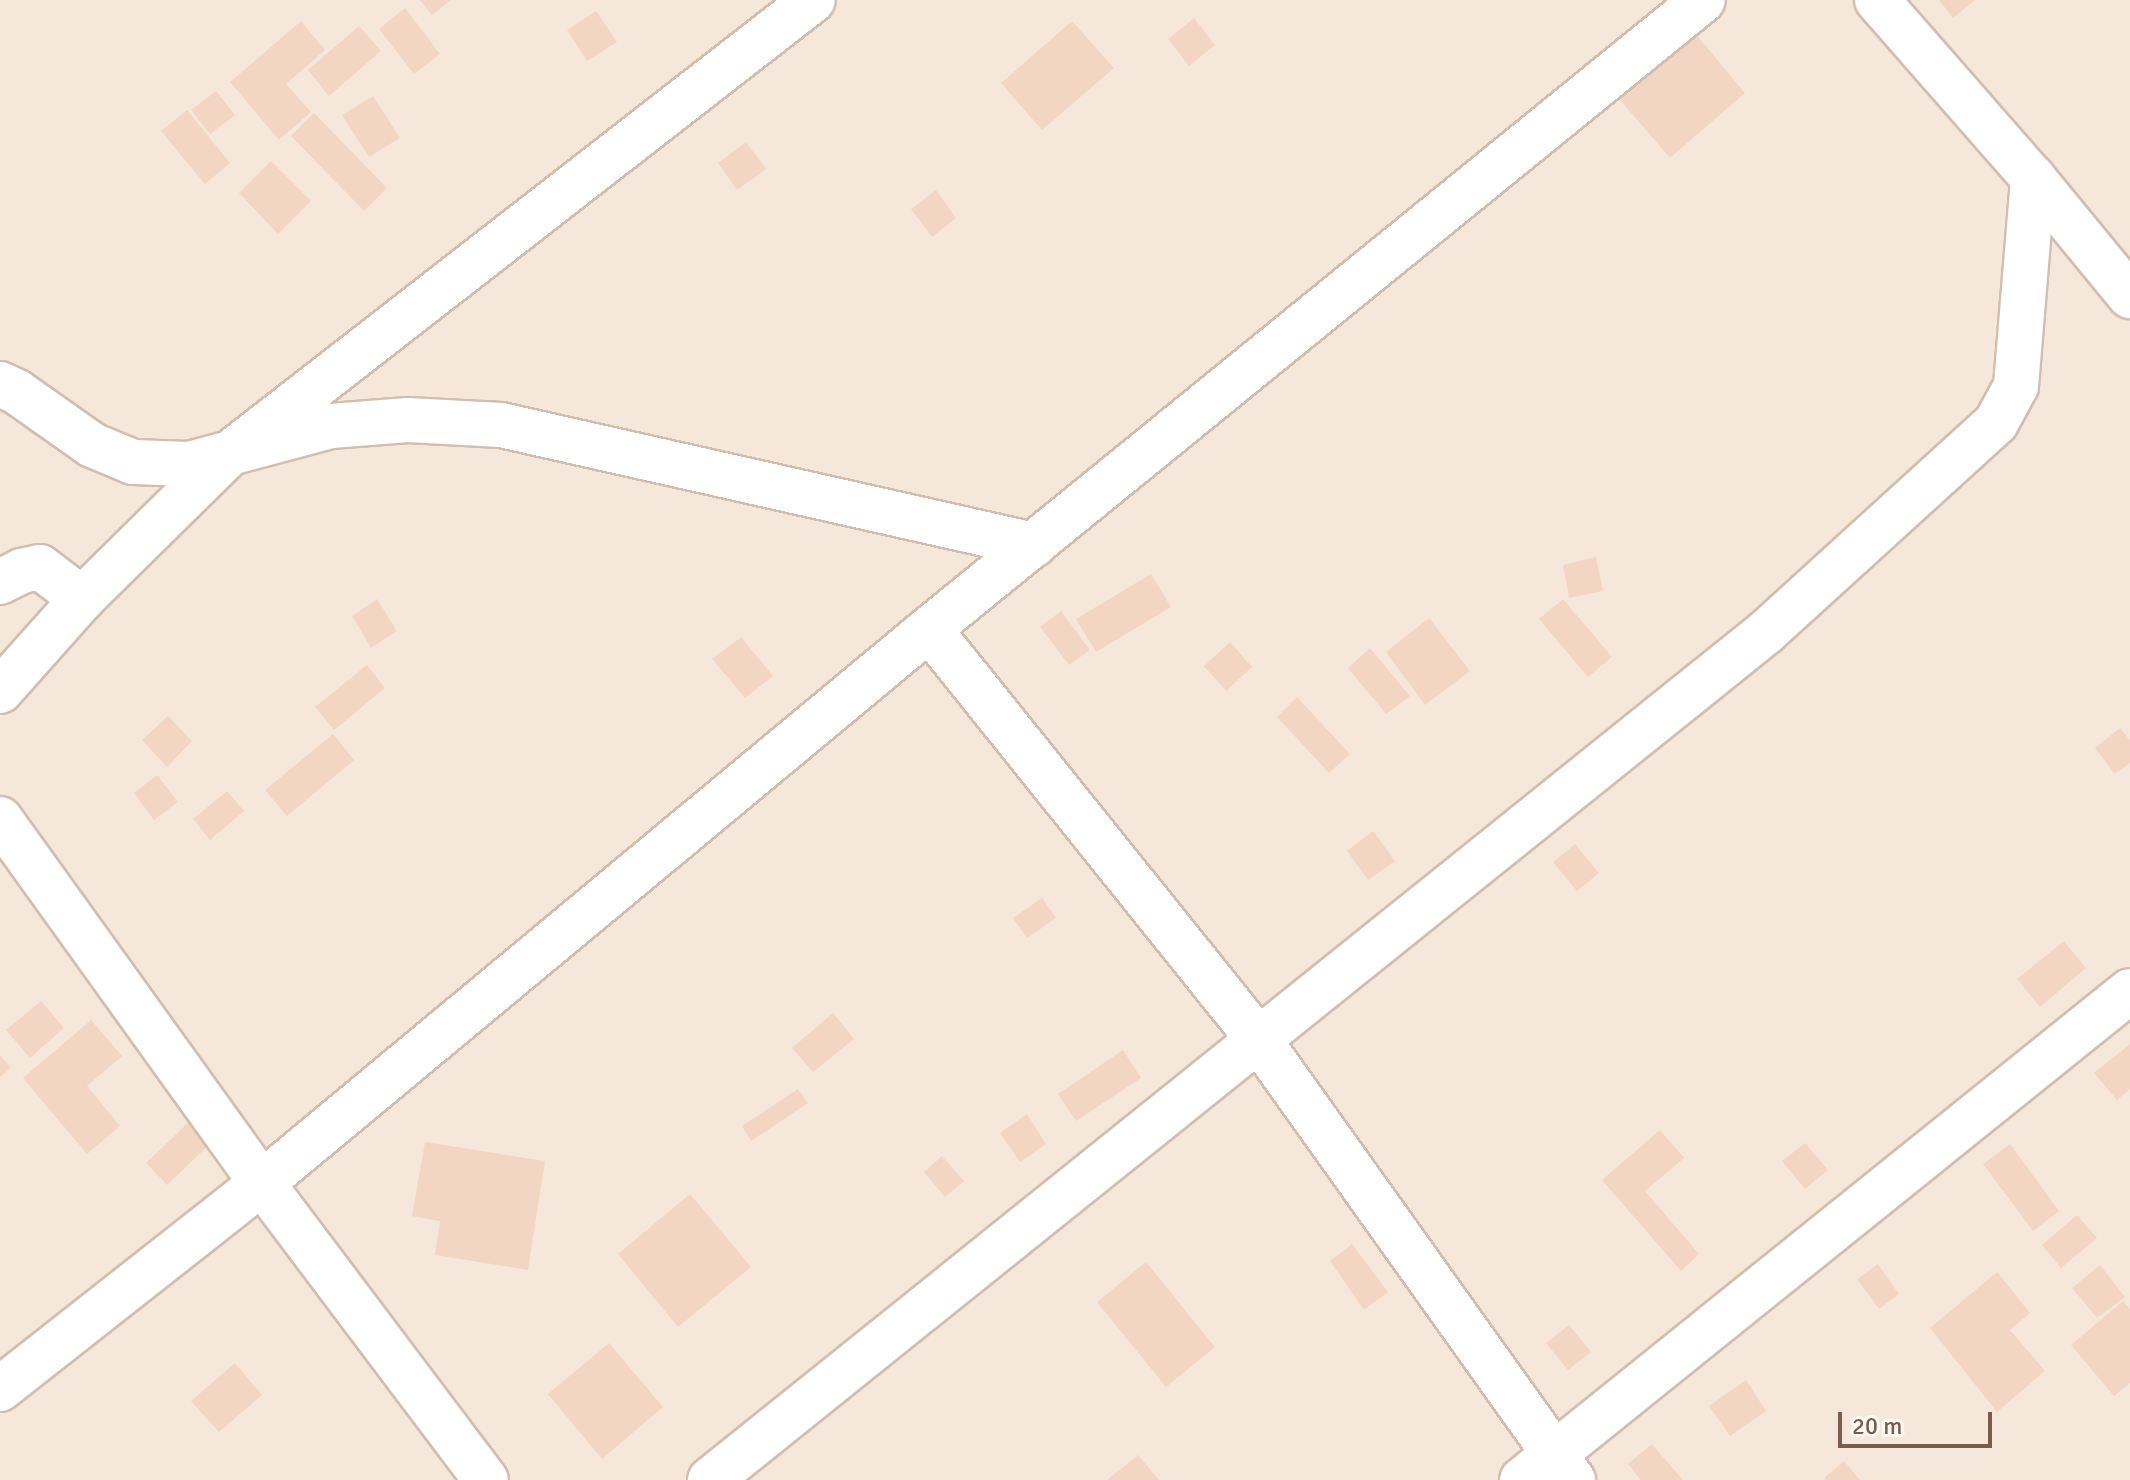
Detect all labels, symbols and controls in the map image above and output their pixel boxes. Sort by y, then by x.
scale bar [1842,1396,1996,1446]
text: 20 m [1852,1411,1902,1441]

